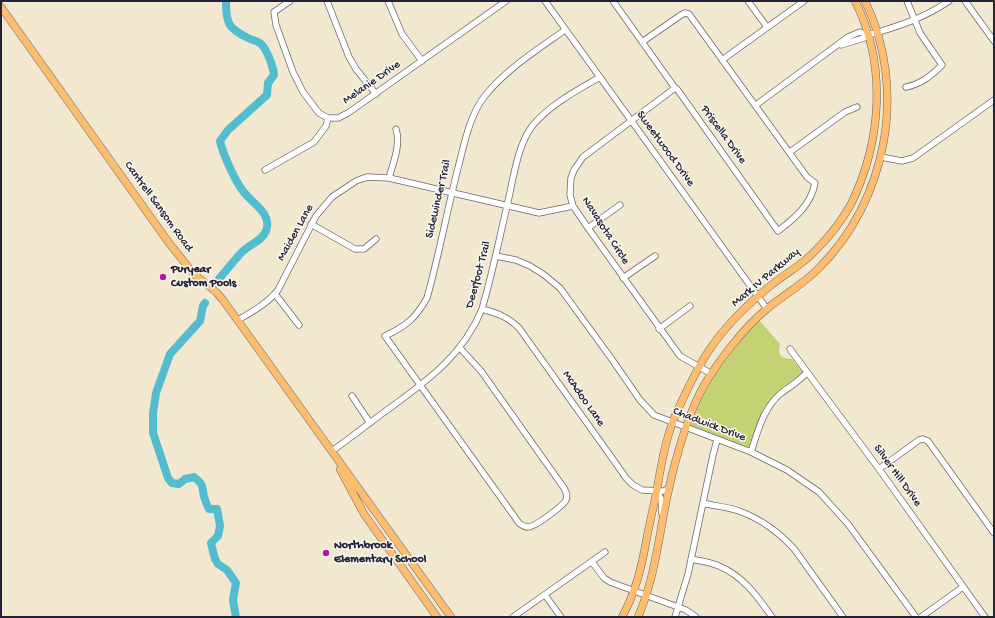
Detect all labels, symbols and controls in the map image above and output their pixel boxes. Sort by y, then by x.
street label: Melanie Drive [340,58,404,108]
street label: Priscella Drive [697,103,749,167]
street label: Sweetwood Drive [633,108,697,190]
street label: Sidewinder Trail [423,158,455,240]
street label: Cantrell Sansom Road [120,159,196,255]
street label: Navasota Circle [578,194,632,268]
street label: Maiden Lane [275,202,317,264]
street label: Deerfoot Trail [463,240,495,310]
street label: Mark IV Parkway [729,245,803,311]
place label: Puryear Custom Pools [171,263,236,291]
marker: Puryear Custom Pools [158,272,168,282]
street label: McAdoo Lane [559,368,607,430]
street label: Chadwick Drive [670,404,748,446]
street label: Silver Hill Drive [870,442,924,510]
place label: Northbrook Elementary School [334,539,426,567]
marker: Northbrook Elementary School [321,548,331,558]

